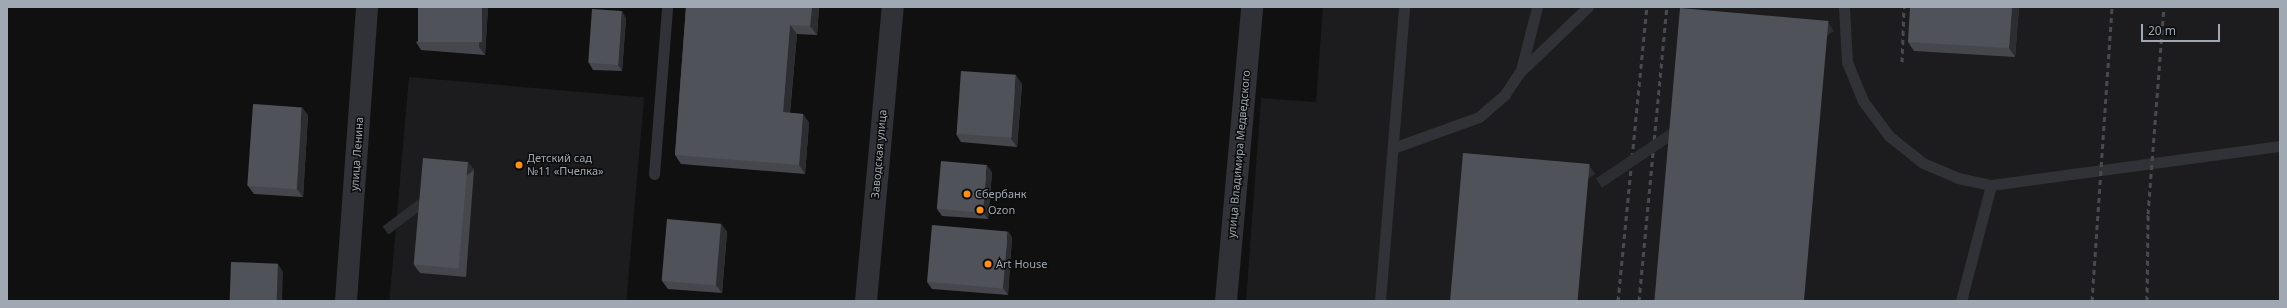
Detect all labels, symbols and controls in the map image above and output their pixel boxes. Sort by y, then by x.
scale bar [2143,16,2222,42]
text: 20 m [2148,22,2176,39]
street label: улица Владимира Медведского [1225,70,1253,238]
street label: Заводская улица [869,109,889,199]
street label: улица Ленина [348,117,366,191]
place label: Детский сад №11 «Пчелка» [527,152,604,178]
marker: Детский сад №11 «Пчелка» [514,160,524,170]
place label: Сбербанк [975,187,1027,201]
marker: Сбербанк [962,189,972,199]
place label: Ozon [988,203,1015,217]
marker: Ozon [975,205,985,215]
place label: Art House [996,257,1047,271]
marker: Art House [983,259,993,269]

